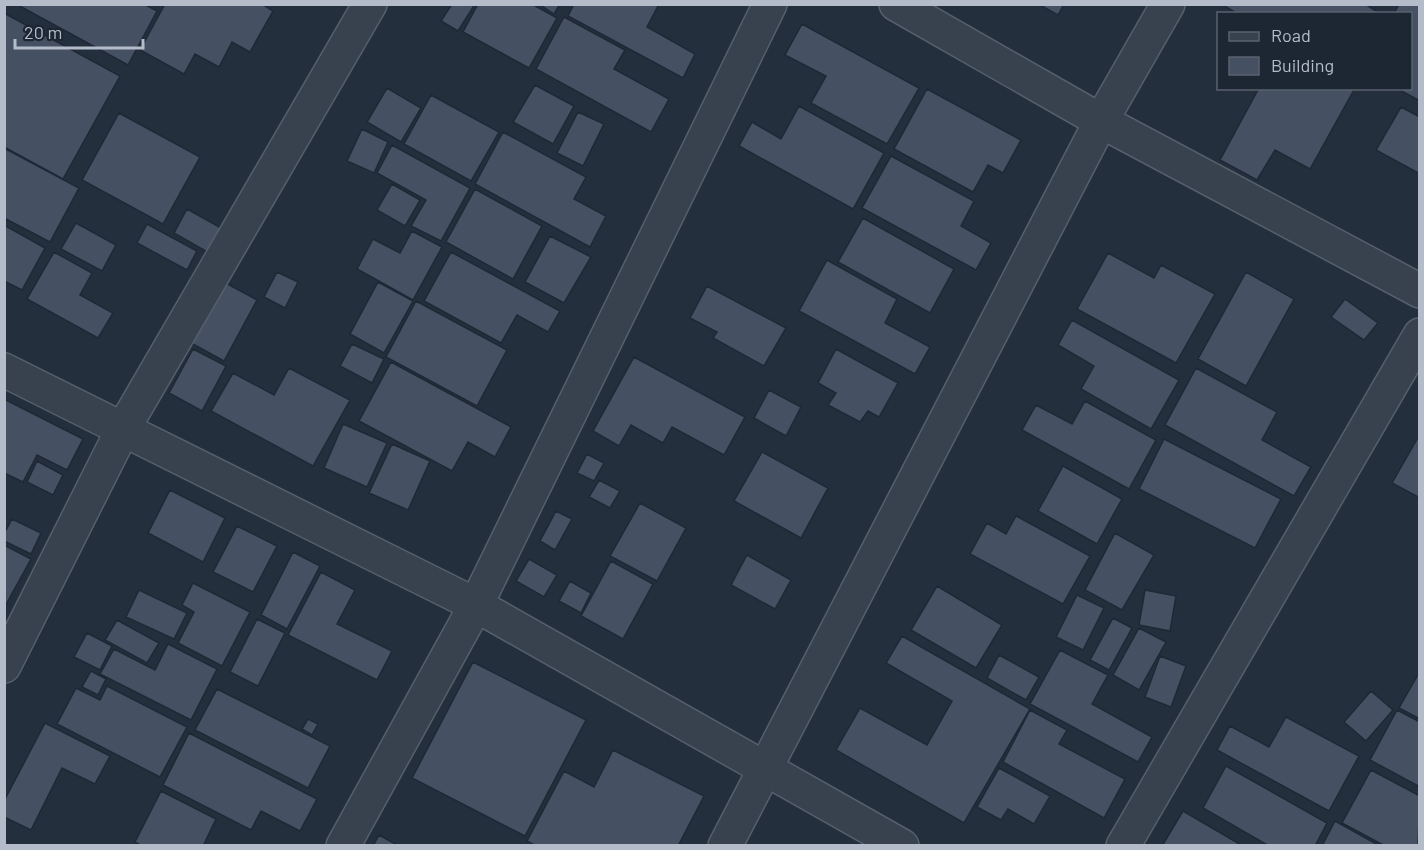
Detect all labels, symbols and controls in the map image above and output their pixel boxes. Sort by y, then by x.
scale bar [15,12,142,50]
legend [1217,12,1412,90]
text: 20 m [24,21,62,43]
text: Road [1271,24,1311,46]
text: Building [1271,54,1334,76]

